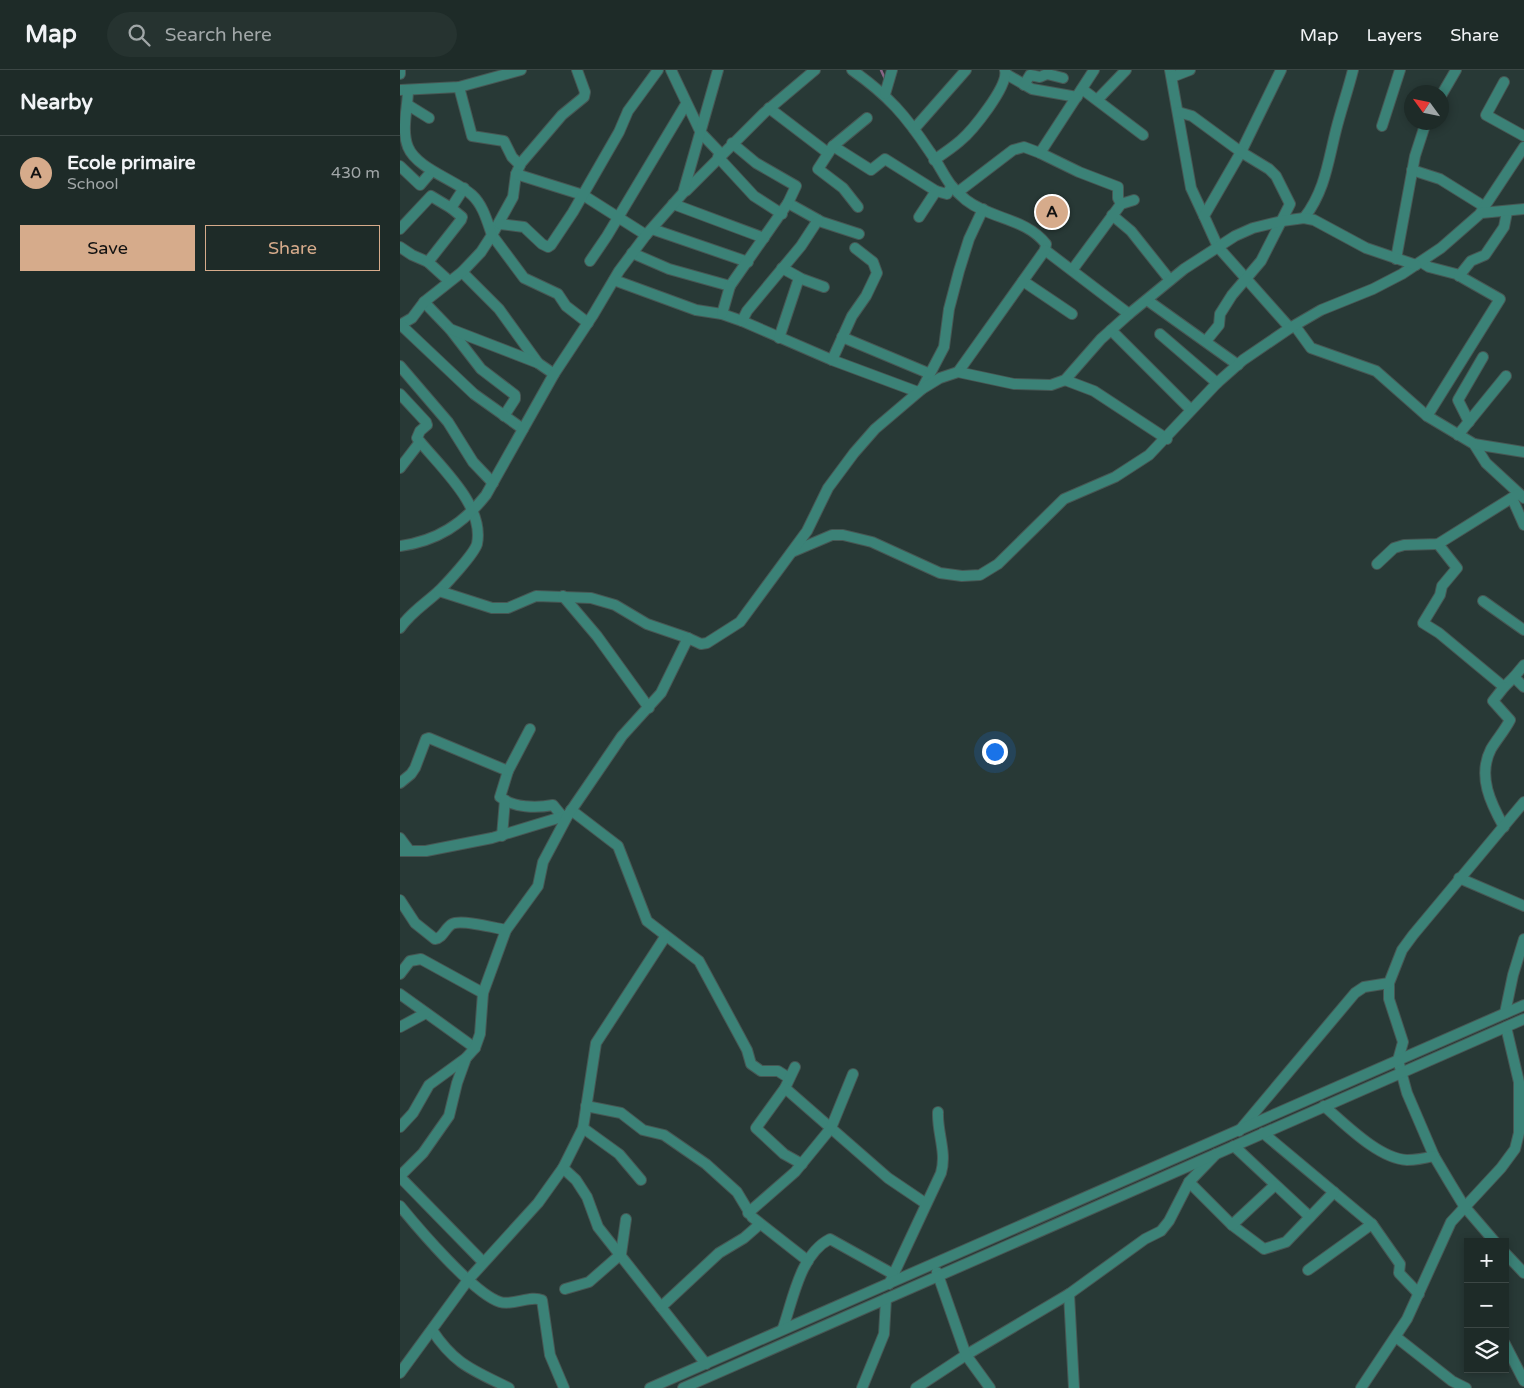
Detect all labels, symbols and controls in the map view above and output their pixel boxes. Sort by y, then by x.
search box [107,12,457,57]
text: Map [25,20,77,49]
icon: search [125,21,153,49]
text: Search here [165,24,272,46]
text: Map [1300,24,1339,46]
text: Layers [1367,24,1422,46]
text: Share [1450,24,1499,46]
north arrow [1404,85,1449,130]
text: Nearby [20,90,93,115]
text: Ecole primaire [67,152,195,174]
text: A [30,163,42,183]
text: 430 m [331,163,380,183]
text: School [67,174,119,194]
pin: A [1036,193,1068,231]
button: Save [20,225,195,271]
button: Share [205,225,380,271]
your location [982,739,1008,765]
map controls [1464,1238,1509,1373]
button: + [1464,1238,1509,1283]
button: − [1464,1283,1509,1328]
button: layers [1464,1328,1509,1373]

